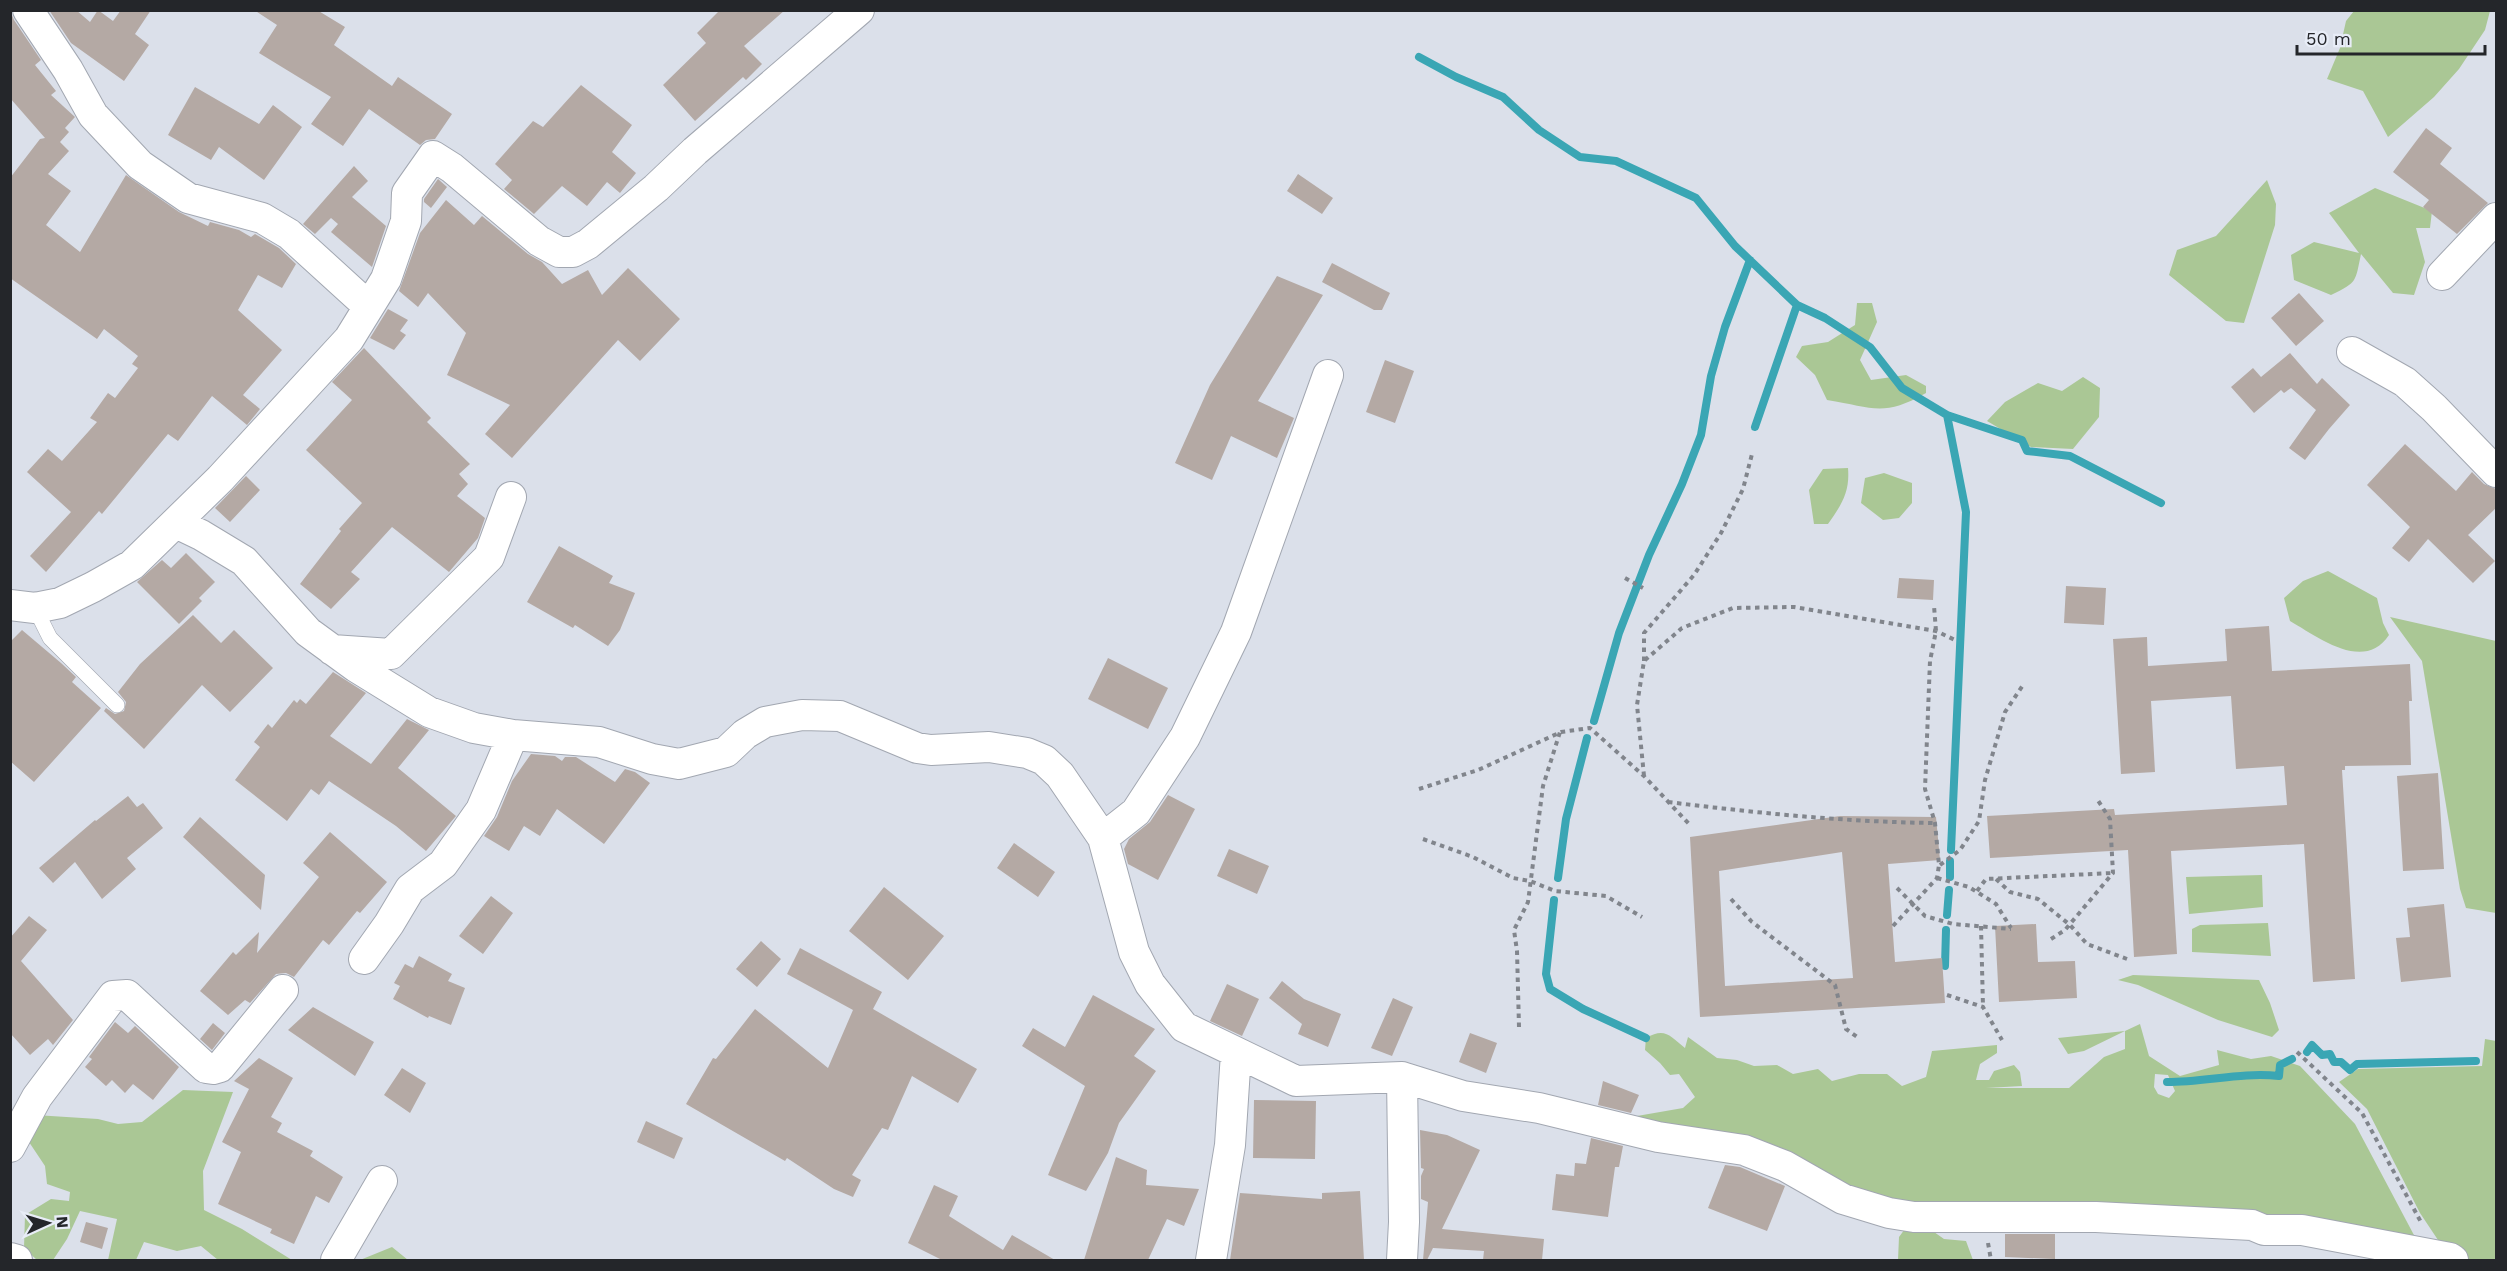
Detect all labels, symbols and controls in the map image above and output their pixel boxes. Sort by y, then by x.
scale bar [2297,18,2484,56]
text: 50 m [2306,28,2351,49]
north arrow [18,1193,78,1253]
text: N [53,1215,72,1229]

